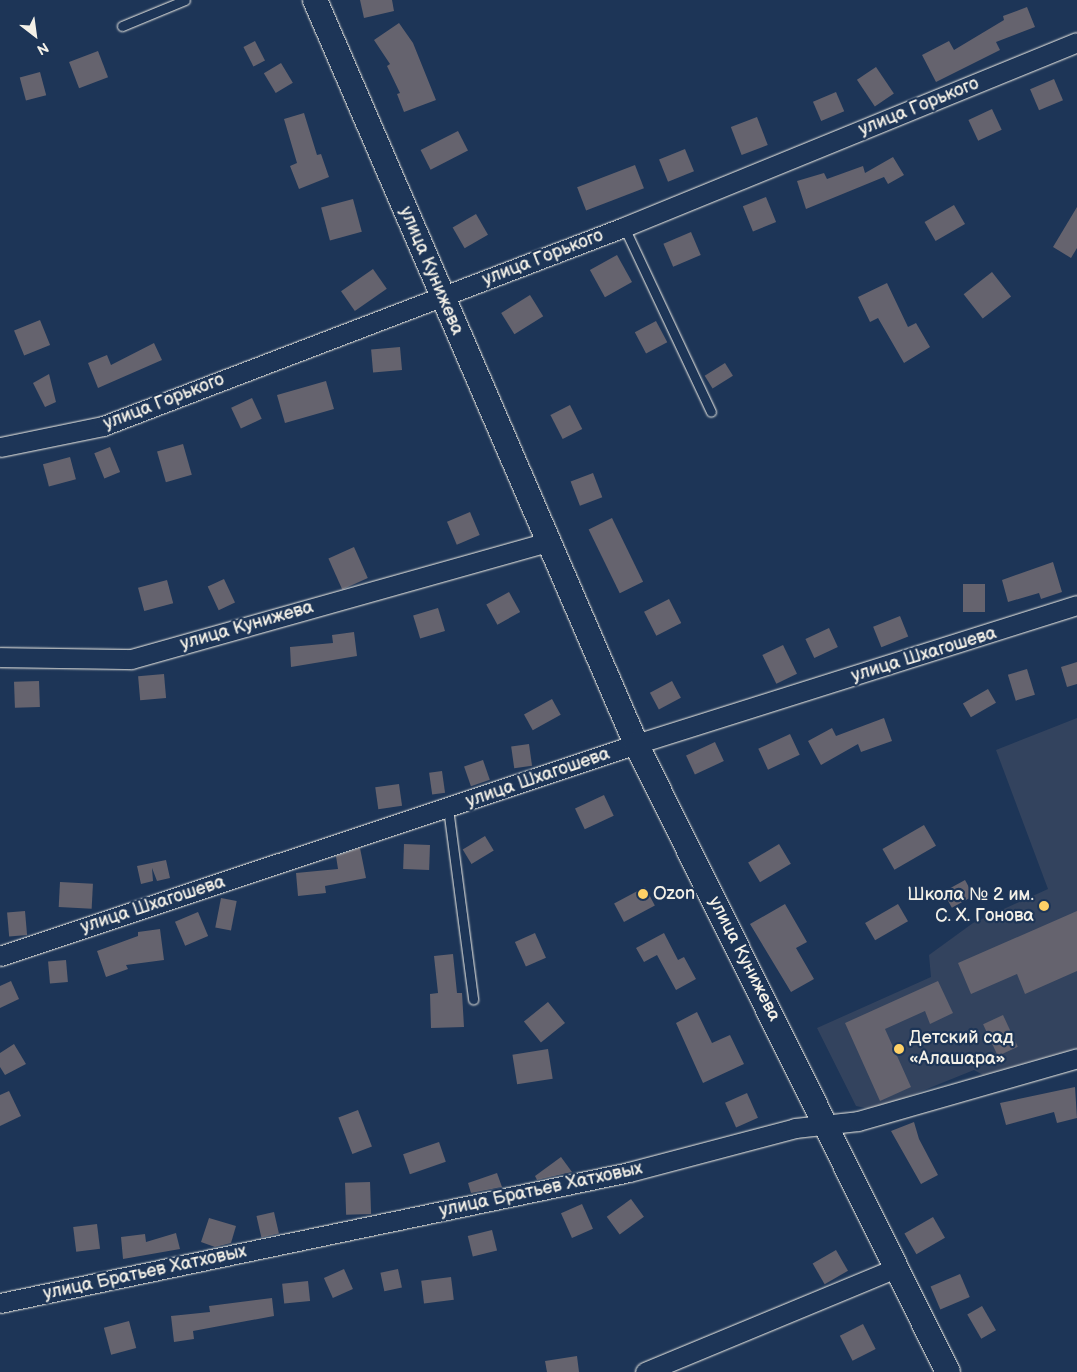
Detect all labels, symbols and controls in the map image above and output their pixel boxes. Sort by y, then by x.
north arrow [10,10,60,60]
text: N [34,38,52,58]
street label: улица Горького [856,73,982,141]
street label: улица Кунижева [394,204,468,338]
street label: улица Горького [480,225,606,291]
street label: улица Горького [101,369,227,435]
street label: улица Кунижева [178,597,316,655]
street label: улица Шхагошева [849,623,999,687]
street label: улица Шхагошева [463,743,613,813]
street label: улица Шхагошева [78,871,228,939]
place label: Ozon [653,883,695,905]
place label: Школа № 2 им. С. Х. Гонова [907,885,1034,928]
marker: Ozon [637,888,649,900]
street label: улица Кунижева [703,893,785,1025]
marker: Школа № 2 им. С. Х. Гонова [1038,900,1050,912]
place label: Детский сад «Алашара» [909,1028,1014,1070]
marker: Детский сад «Алашара» [893,1043,905,1055]
street label: улица Братьев Хатховых [437,1158,645,1222]
street label: улица Братьев Хатховых [41,1241,249,1305]

